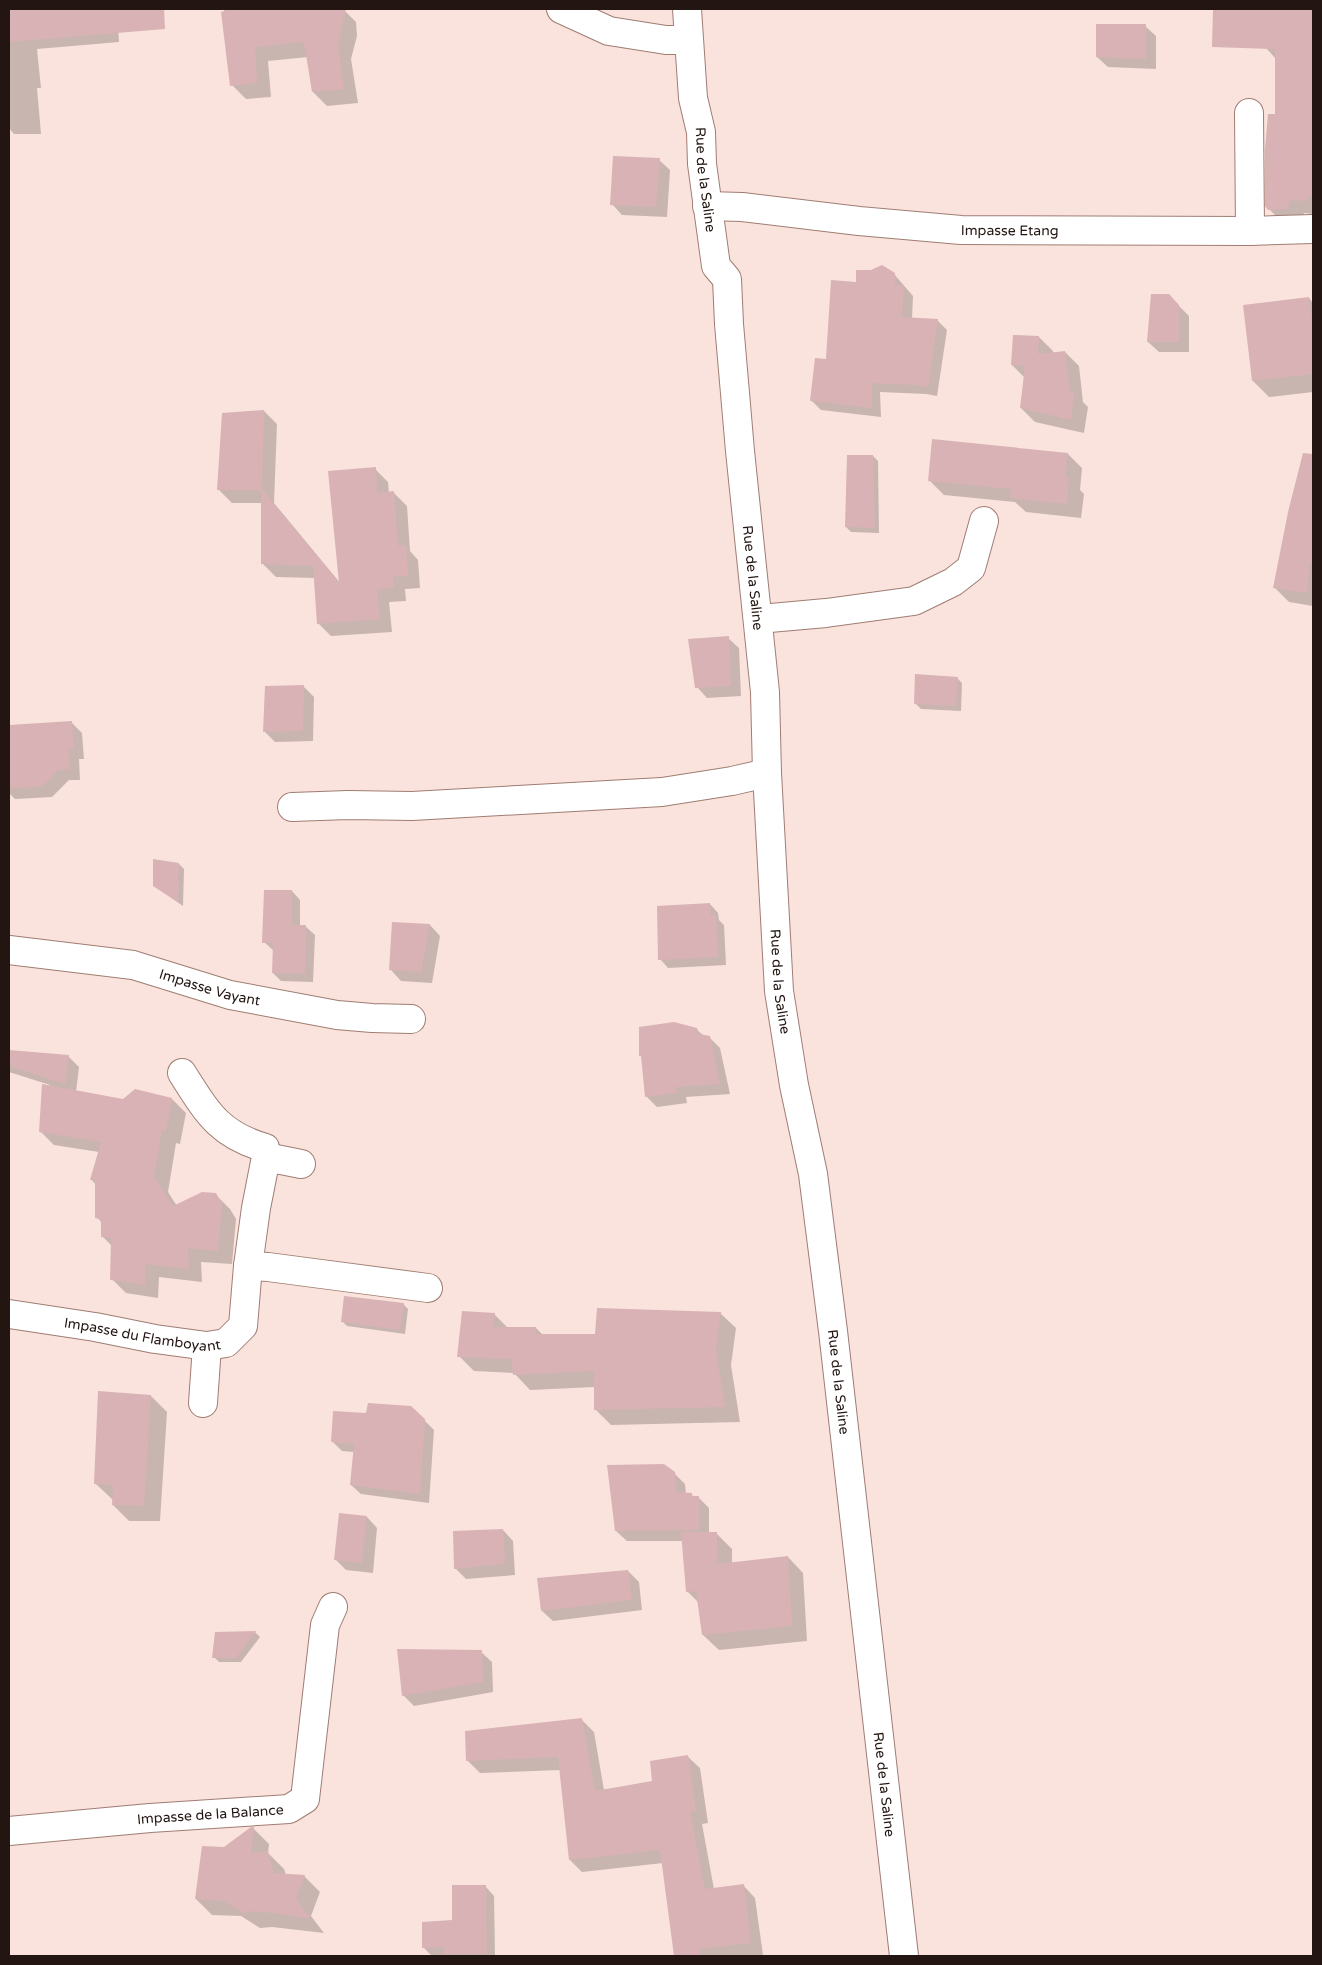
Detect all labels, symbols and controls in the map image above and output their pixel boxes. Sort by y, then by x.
street label: Rue de la Saline [692,127,719,233]
street label: Impasse Etang [961,222,1059,239]
street label: Rue de la Saline [739,524,767,631]
street label: Rue de la Saline [767,929,794,1035]
street label: Impasse Vayant [157,966,262,1010]
street label: Impasse du Flamboyant [63,1314,222,1355]
street label: Rue de la Saline [824,1329,853,1435]
street label: Rue de la Saline [870,1731,898,1838]
street label: Impasse de la Balance [136,1801,284,1828]

